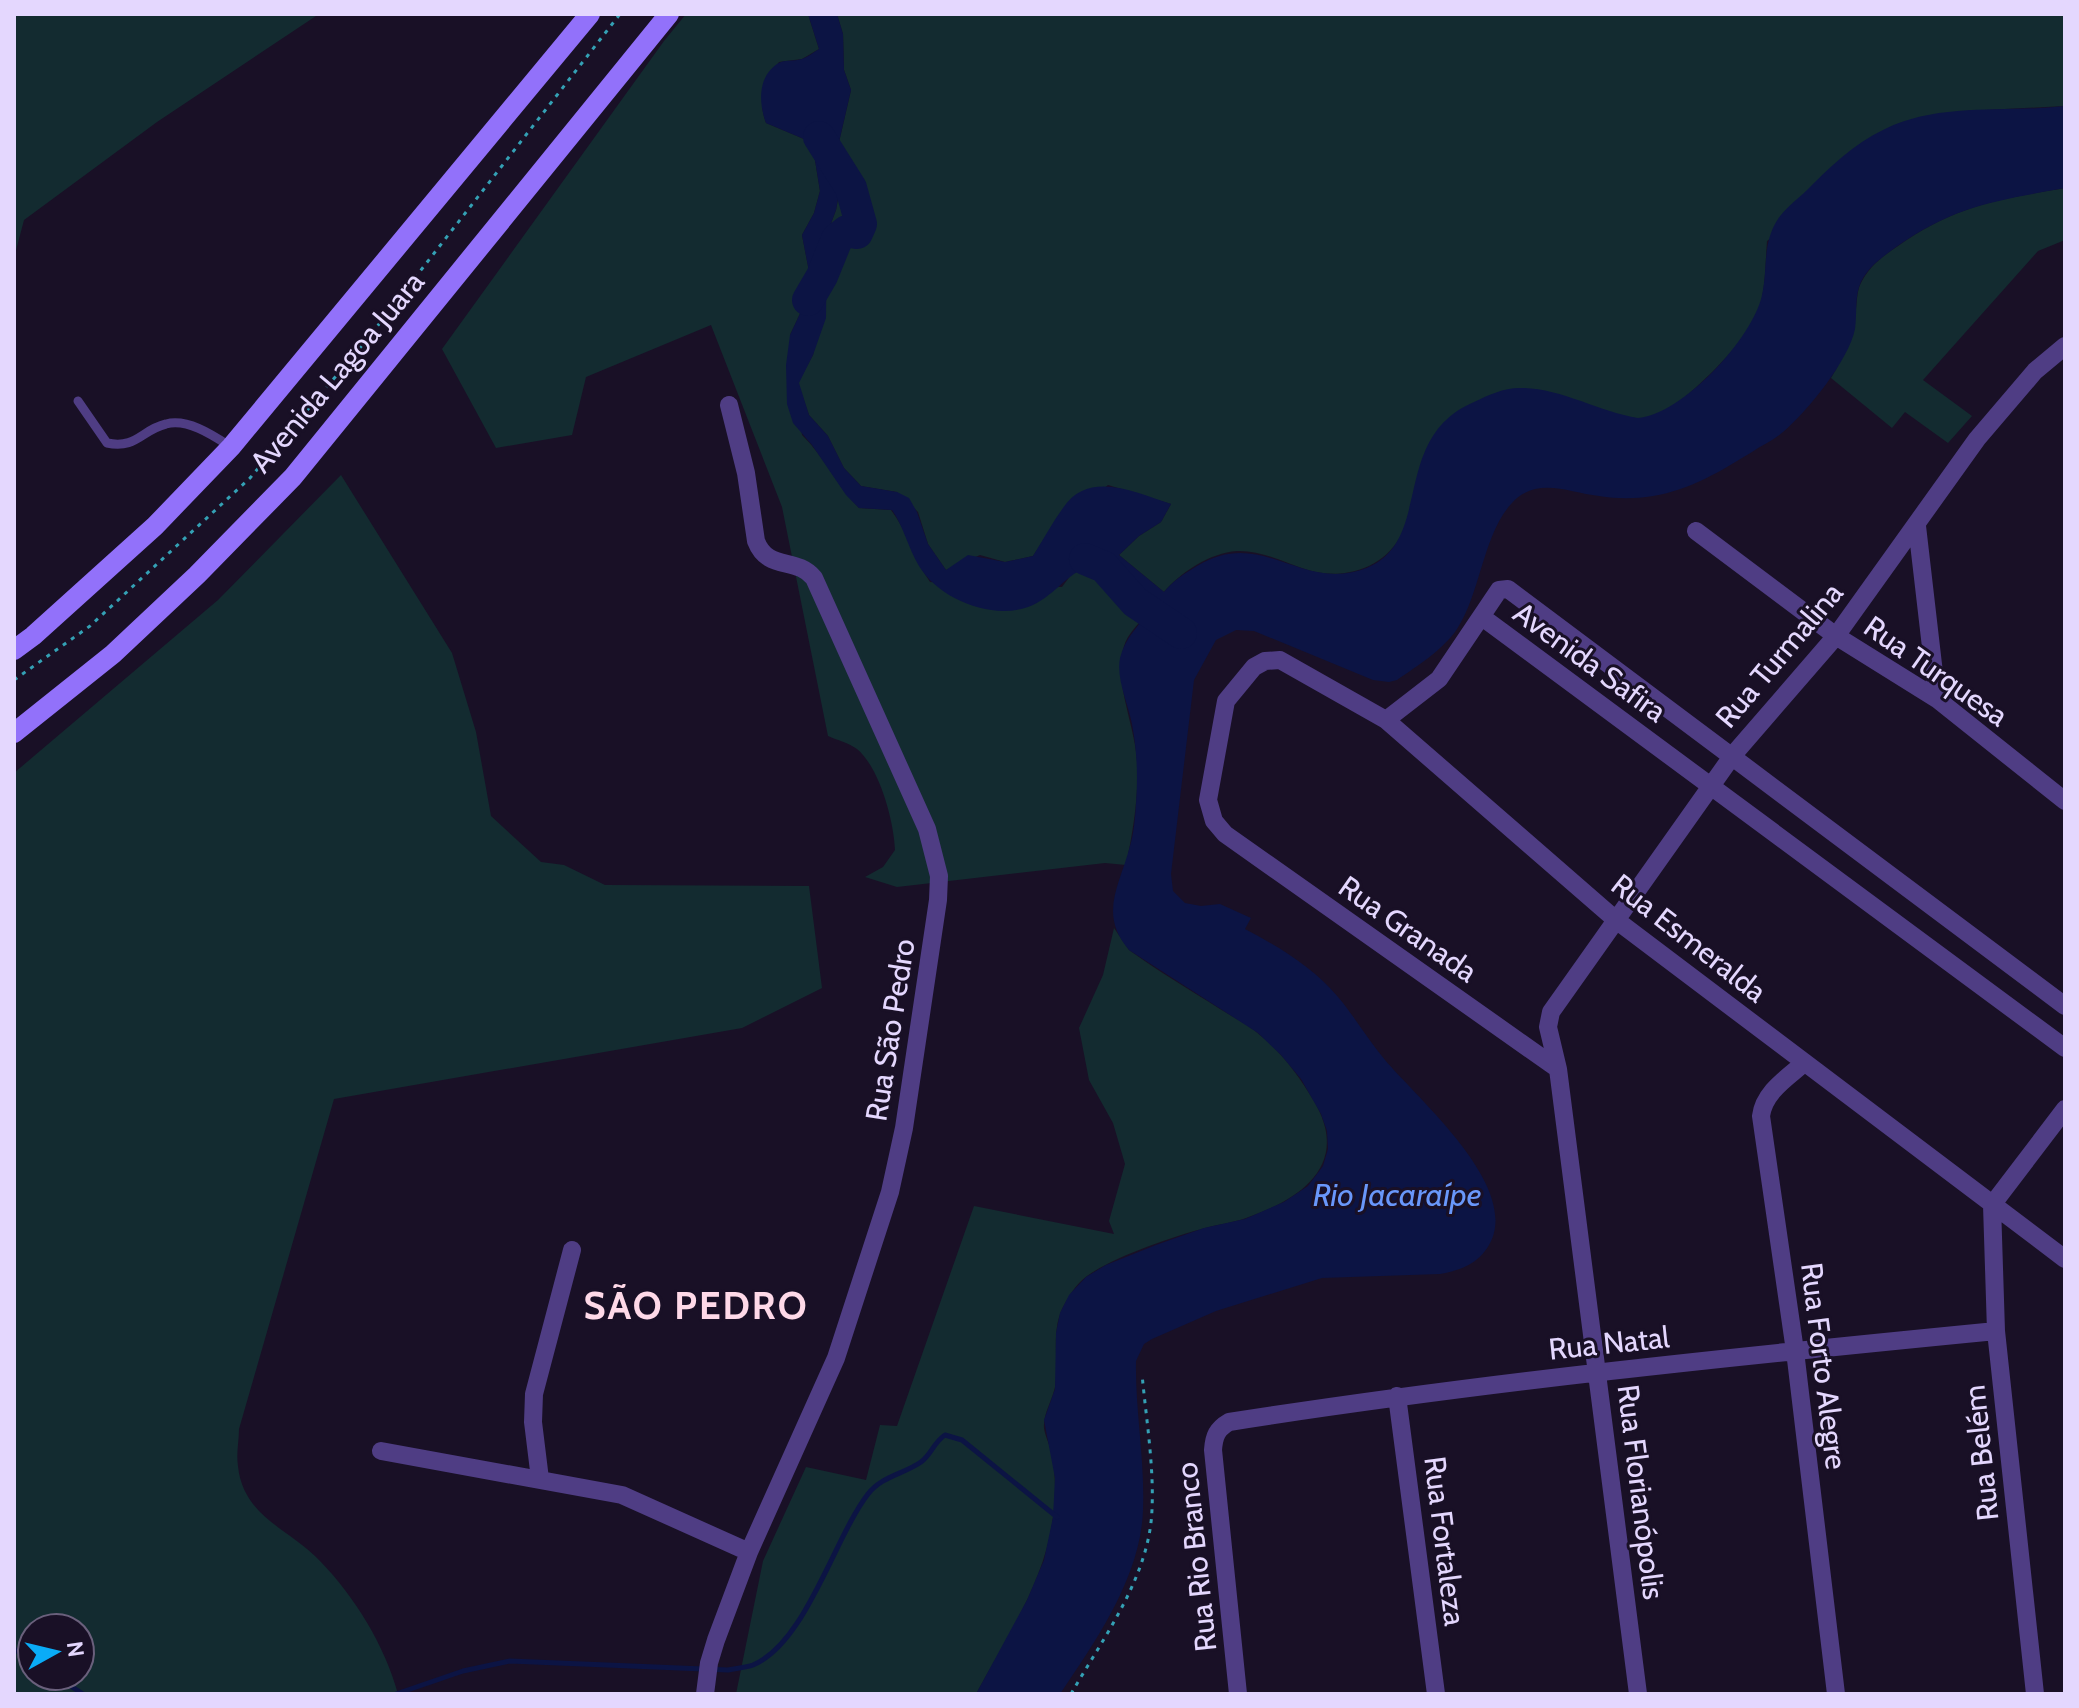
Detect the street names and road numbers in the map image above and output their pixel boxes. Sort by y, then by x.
street label: Avenida Lagoa Juara [242,263,432,480]
street label: Rua Turmalina [1707,574,1851,735]
street label: Avenida Safira [1506,594,1674,730]
street label: Rua Turquesa [1857,608,2016,735]
street label: Rua Esmeralda [1604,866,1774,1010]
street label: Rua Granada [1332,868,1485,991]
street label: Rua São Pedro [857,936,923,1124]
street label: Rua Forto Alegre [1793,1260,1855,1472]
street label: Rua Natal [1547,1318,1671,1368]
street label: Rua Florianópolis [1609,1382,1673,1602]
street label: Rua Belém [1955,1383,2007,1523]
street label: Rua Fortaleza [1416,1454,1474,1628]
street label: Rua Rio Branco [1168,1461,1224,1653]

